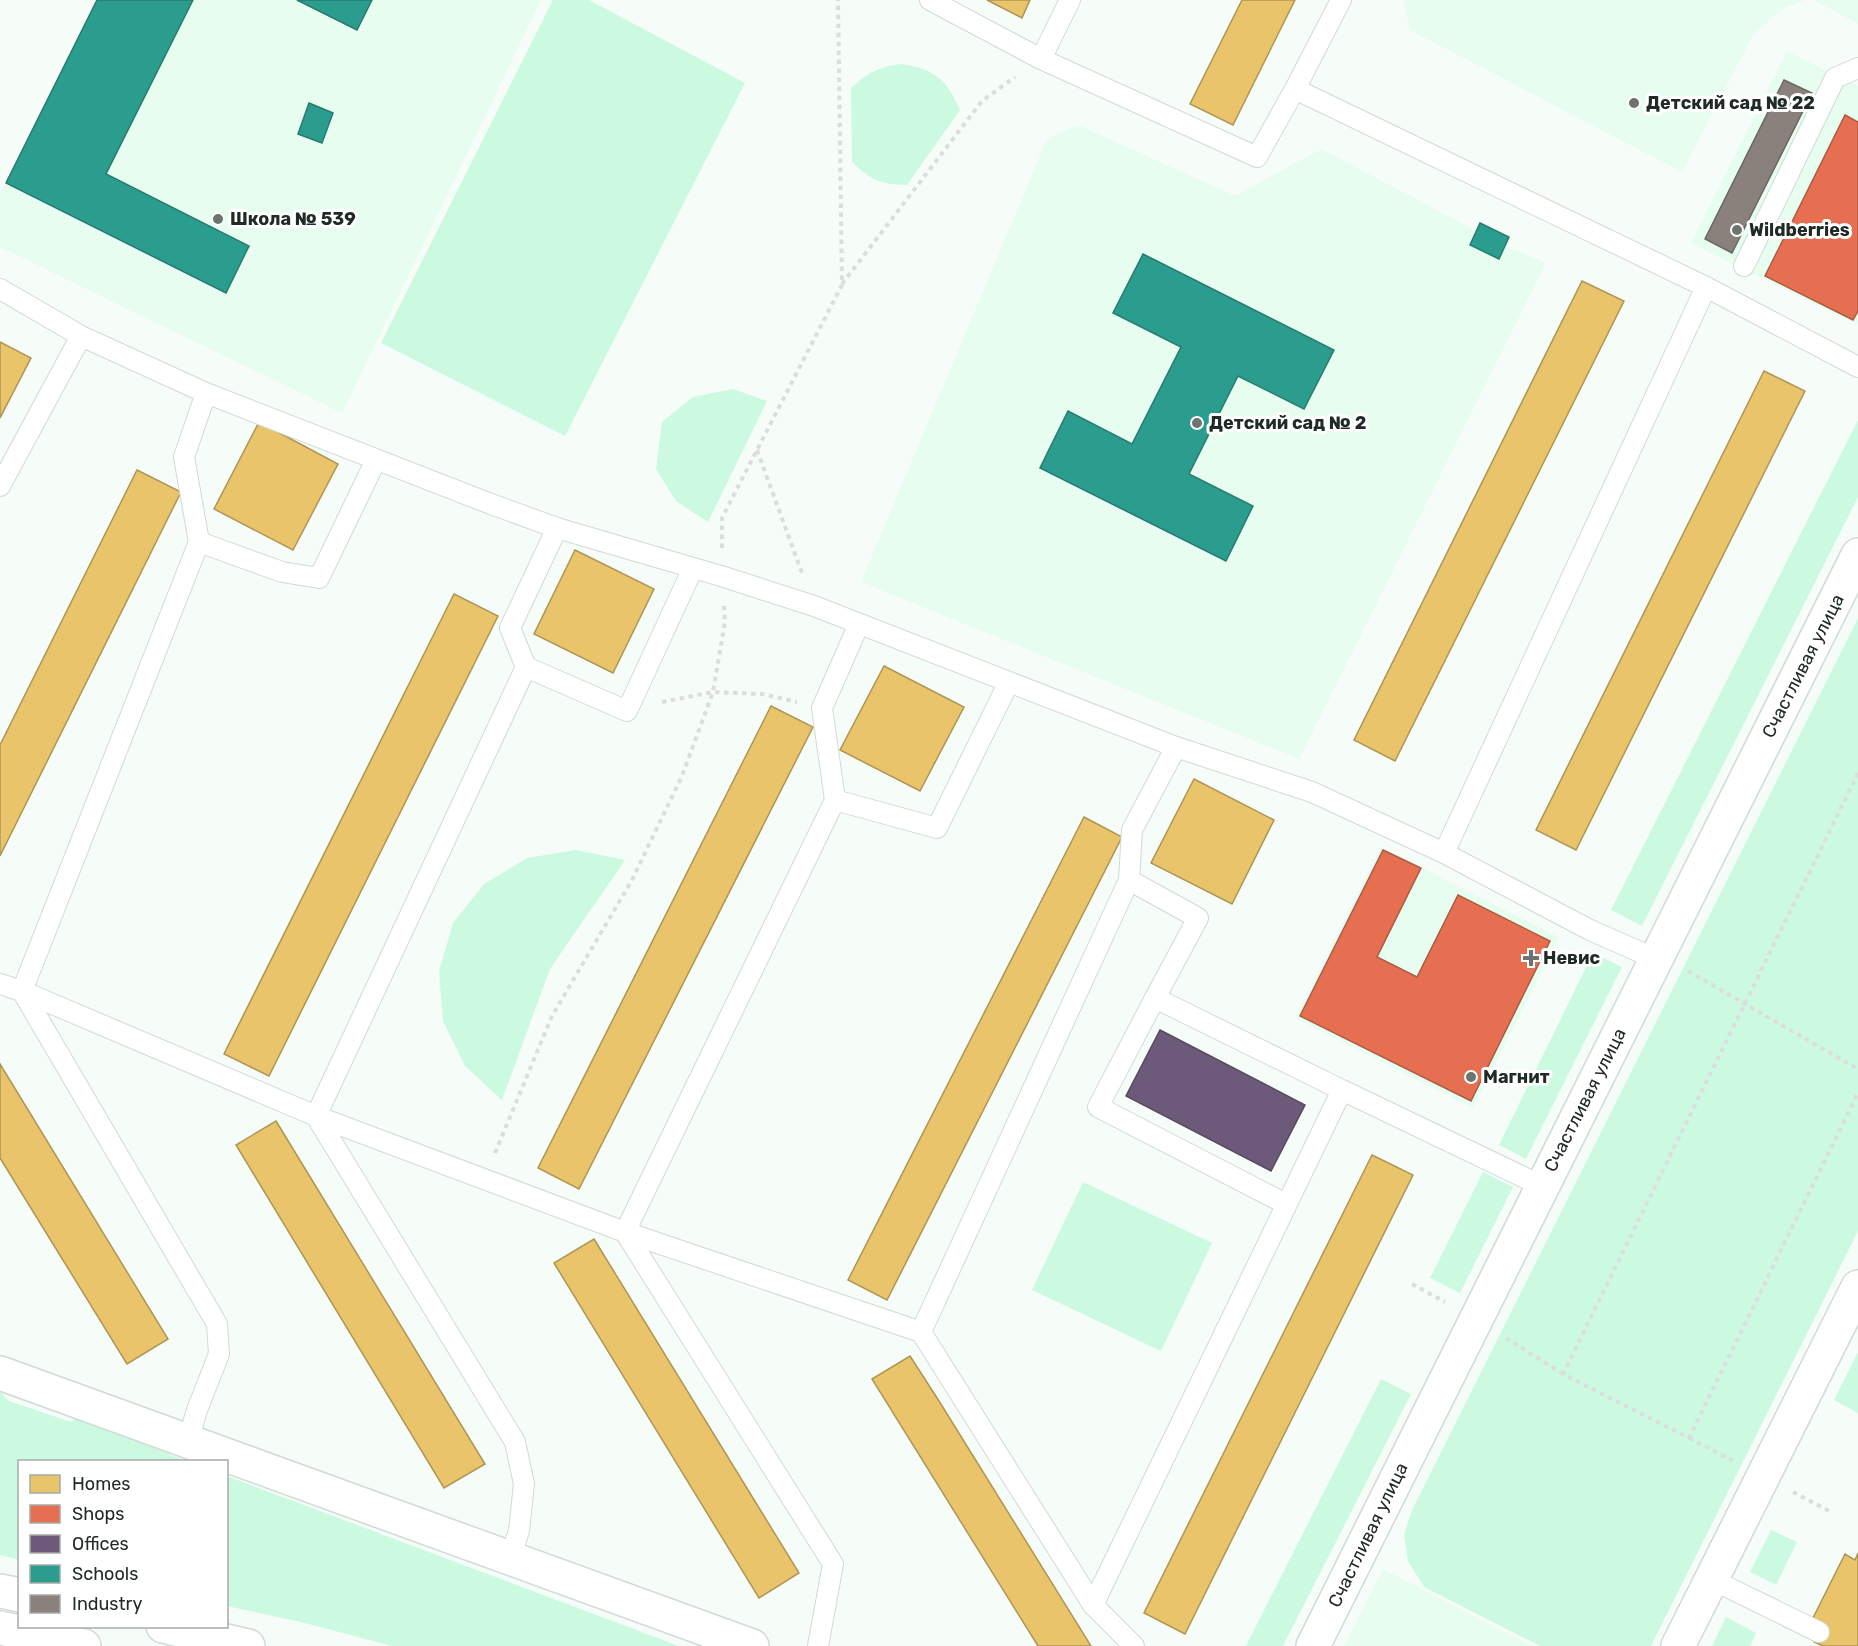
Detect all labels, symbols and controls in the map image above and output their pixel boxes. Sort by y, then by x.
place label: Детский сад № 22 [1646,92,1815,114]
marker: Детский сад № 22 [1627,96,1641,110]
place label: Школа № 539 [230,208,356,230]
marker: Школа № 539 [211,212,225,226]
place label: Wildberries [1749,219,1850,241]
marker: Wildberries [1730,223,1744,237]
place label: Детский сад № 2 [1209,412,1366,434]
marker: Детский сад № 2 [1190,416,1204,430]
street label: Счастливая улица [1757,590,1849,742]
place label: Невис [1543,947,1600,969]
marker: Невис [1524,951,1538,965]
street label: Счастливая улица [1539,1024,1631,1176]
place label: Магнит [1483,1066,1550,1088]
marker: Магнит [1464,1070,1478,1084]
street label: Счастливая улица [1323,1459,1413,1611]
legend [18,1460,228,1628]
text: Homes [72,1473,130,1495]
text: Shops [72,1503,124,1525]
text: Offices [72,1533,129,1555]
text: Schools [72,1563,138,1585]
text: Industry [72,1593,142,1615]

